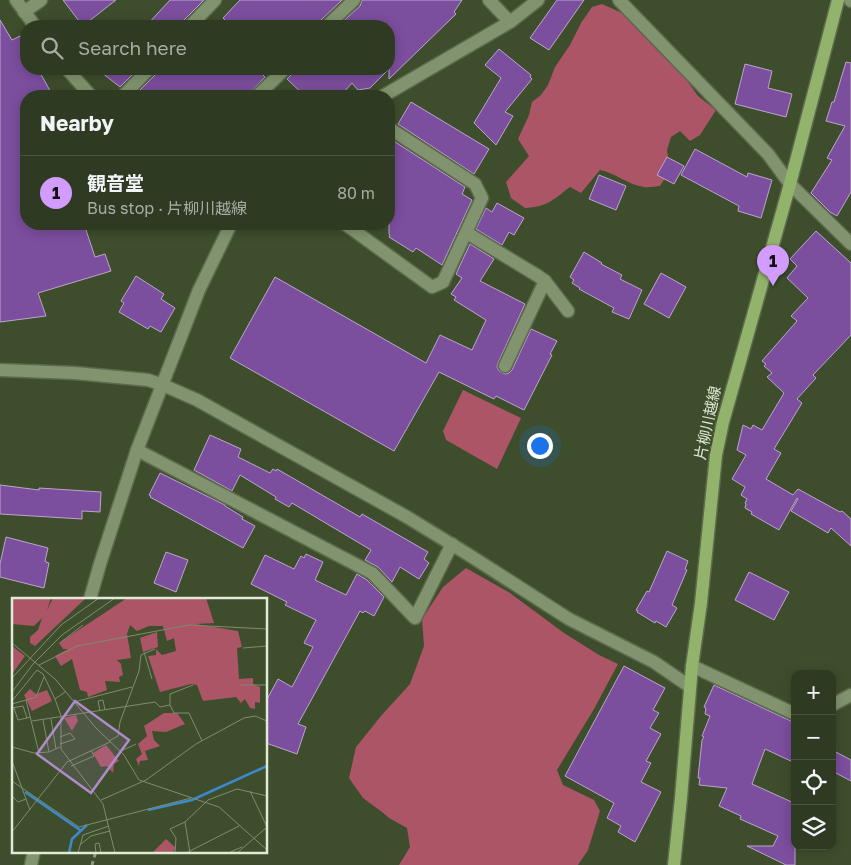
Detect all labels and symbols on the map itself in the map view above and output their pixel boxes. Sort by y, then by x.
pin: 1 [757,245,789,286]
street label: 片柳川越線 [690,384,724,461]
your location [527,433,553,459]
inset map [12,598,268,852]

